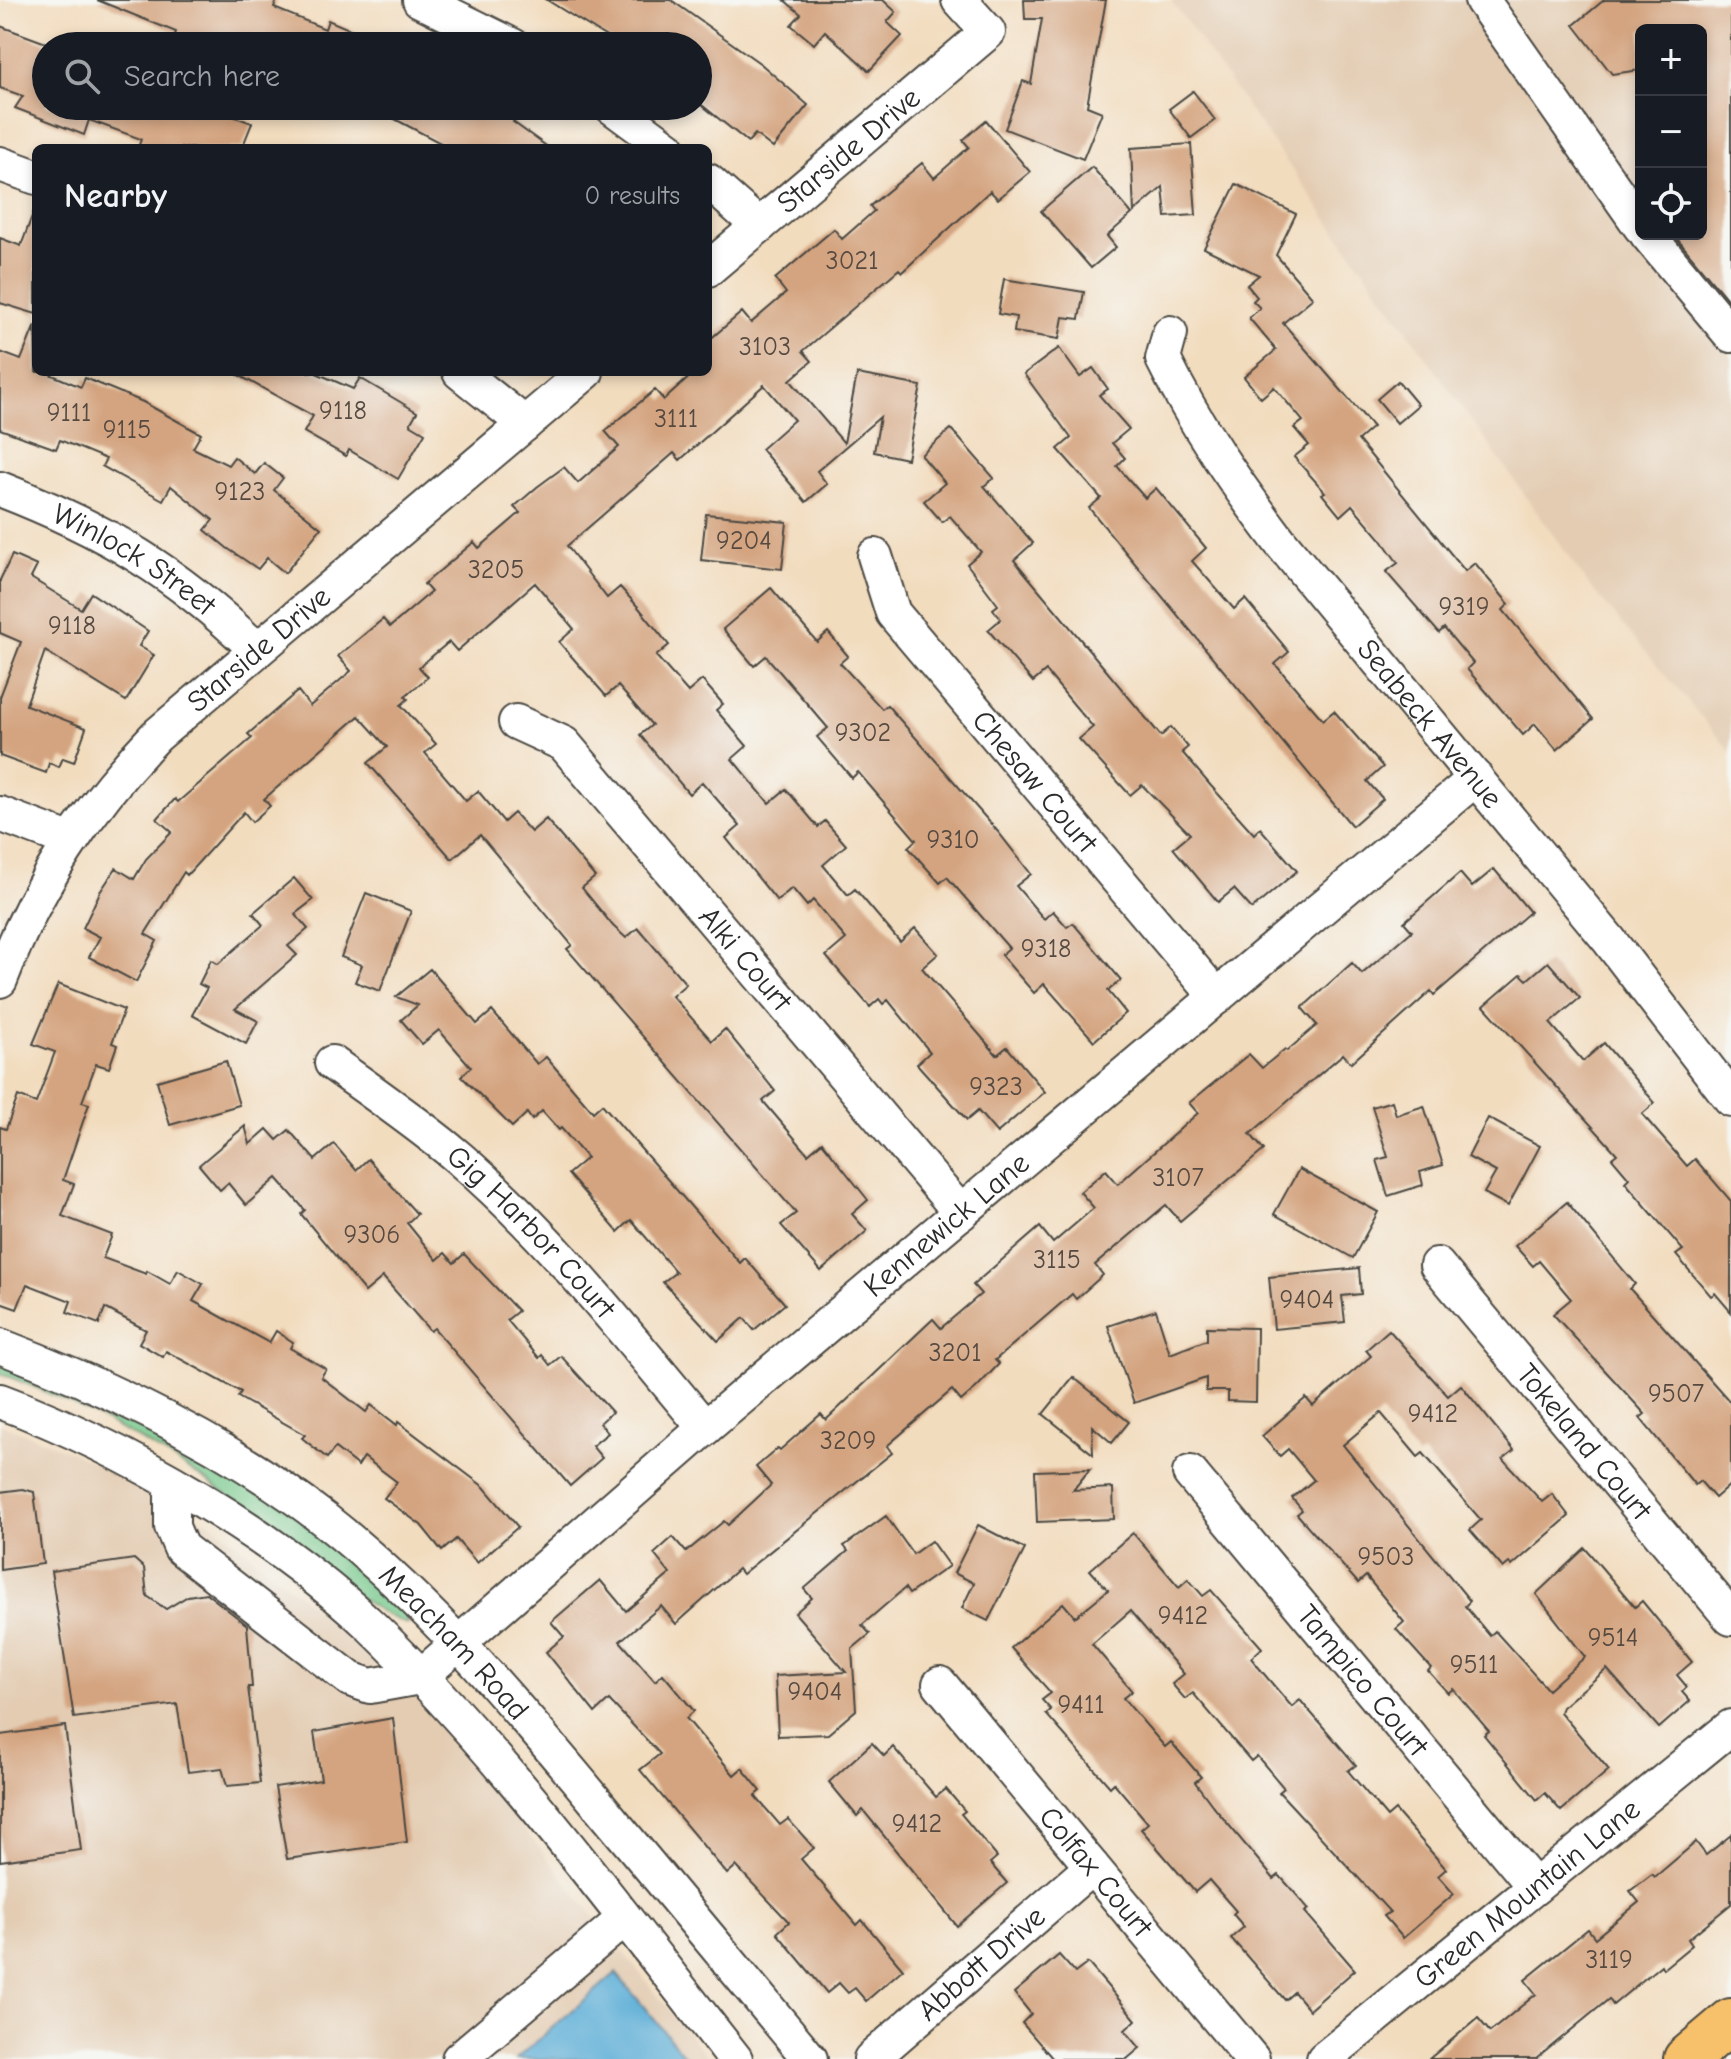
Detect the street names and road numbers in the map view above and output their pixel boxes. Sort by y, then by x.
street label: Starside Drive [770,80,927,221]
street label: Winlock Street [47,496,224,624]
street label: Starside Drive [180,579,337,720]
street label: Seabeck Avenue [1350,632,1510,815]
street label: Chesaw Court [965,703,1106,861]
street label: Alki Court [692,899,801,1019]
street label: Gig Harbor Court [440,1138,624,1326]
street label: Kennewick Lane [856,1145,1036,1304]
street label: Tokeland Court [1509,1357,1660,1528]
street label: Meacham Road [372,1557,536,1727]
street label: Tampico Court [1290,1598,1437,1764]
street label: Green Mountain Lane [1407,1791,1647,1996]
street label: Colfax Court [1032,1799,1161,1945]
street label: Abbott Drive [910,1899,1052,2028]

